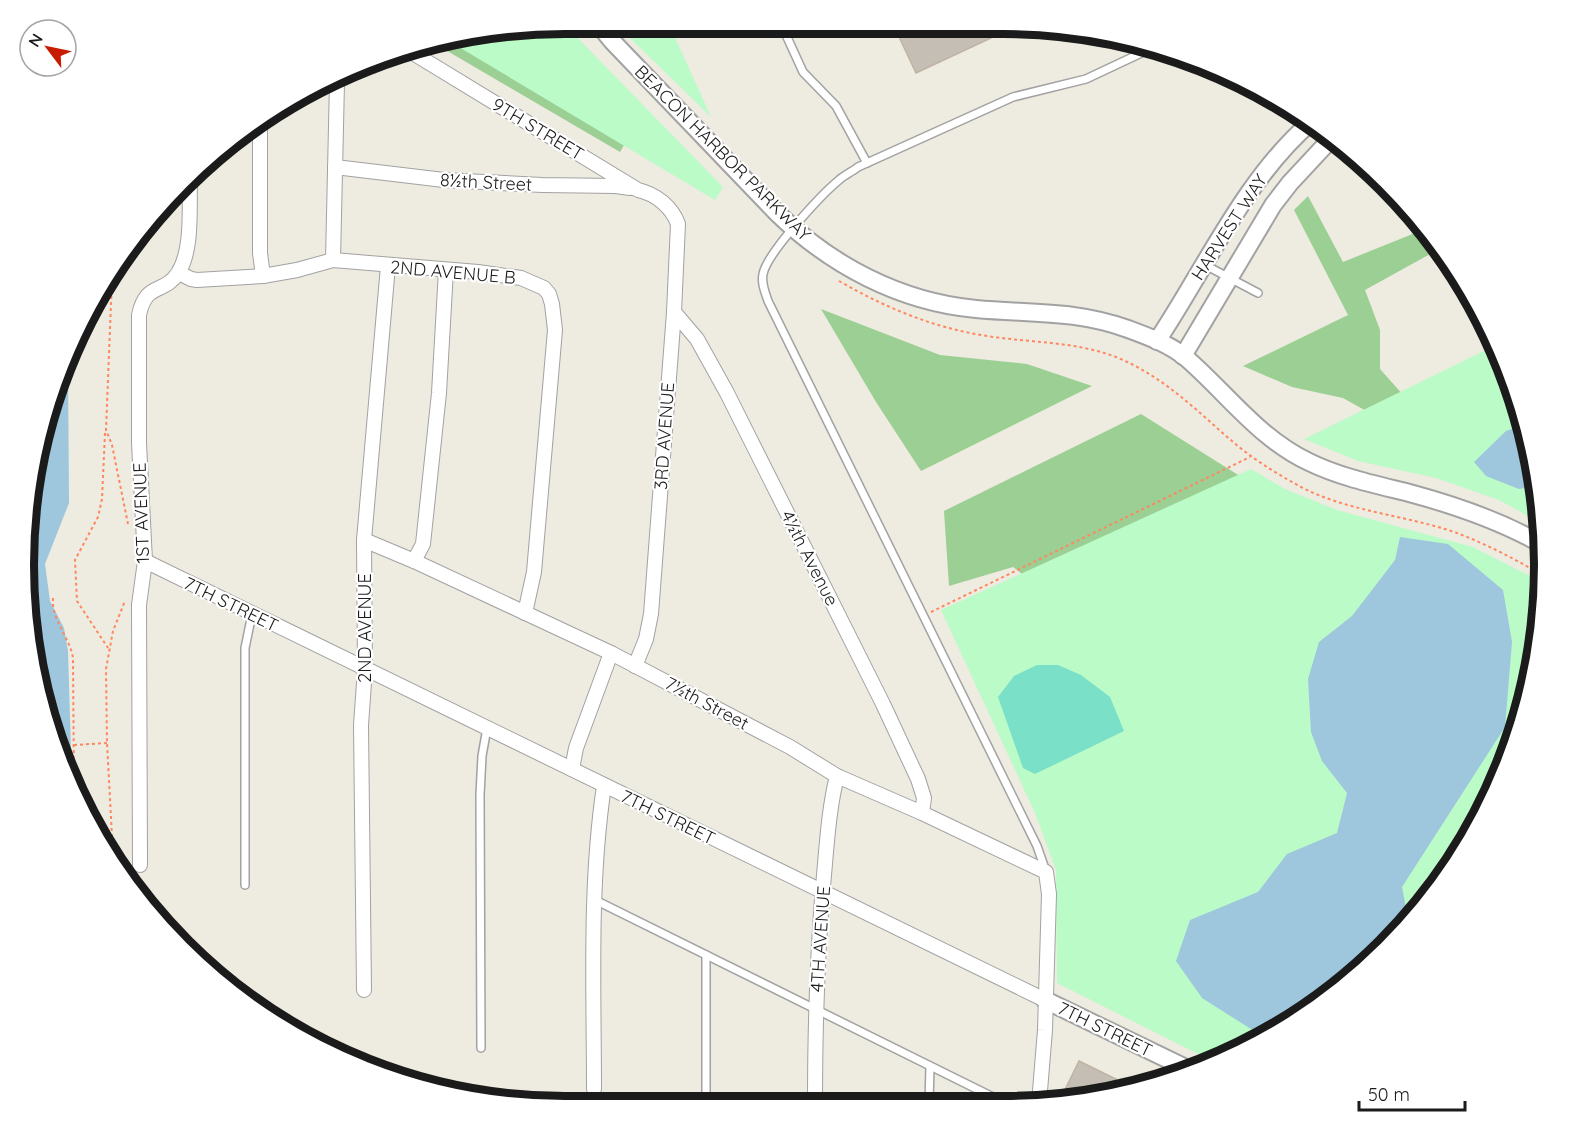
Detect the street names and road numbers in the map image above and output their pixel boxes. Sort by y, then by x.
street label: BEACON HARBOR PARKWAY [630,60,816,246]
street label: 9TH STREET [488,93,588,165]
street label: 8½th Street [439,168,533,196]
street label: HARVEST WAY [1186,169,1272,285]
street label: 2ND AVENUE B [389,255,517,289]
street label: 3RD AVENUE [649,381,679,491]
street label: 1ST AVENUE [128,462,154,564]
street label: 4½th Avenue [776,506,844,610]
street label: 7TH STREET [180,571,282,637]
street label: 2ND AVENUE [353,573,376,683]
street label: 7½th Street [661,671,753,735]
street label: 7TH STREET [617,784,719,850]
street label: 4TH AVENUE [805,885,835,993]
street label: 7TH STREET [1054,996,1156,1062]

